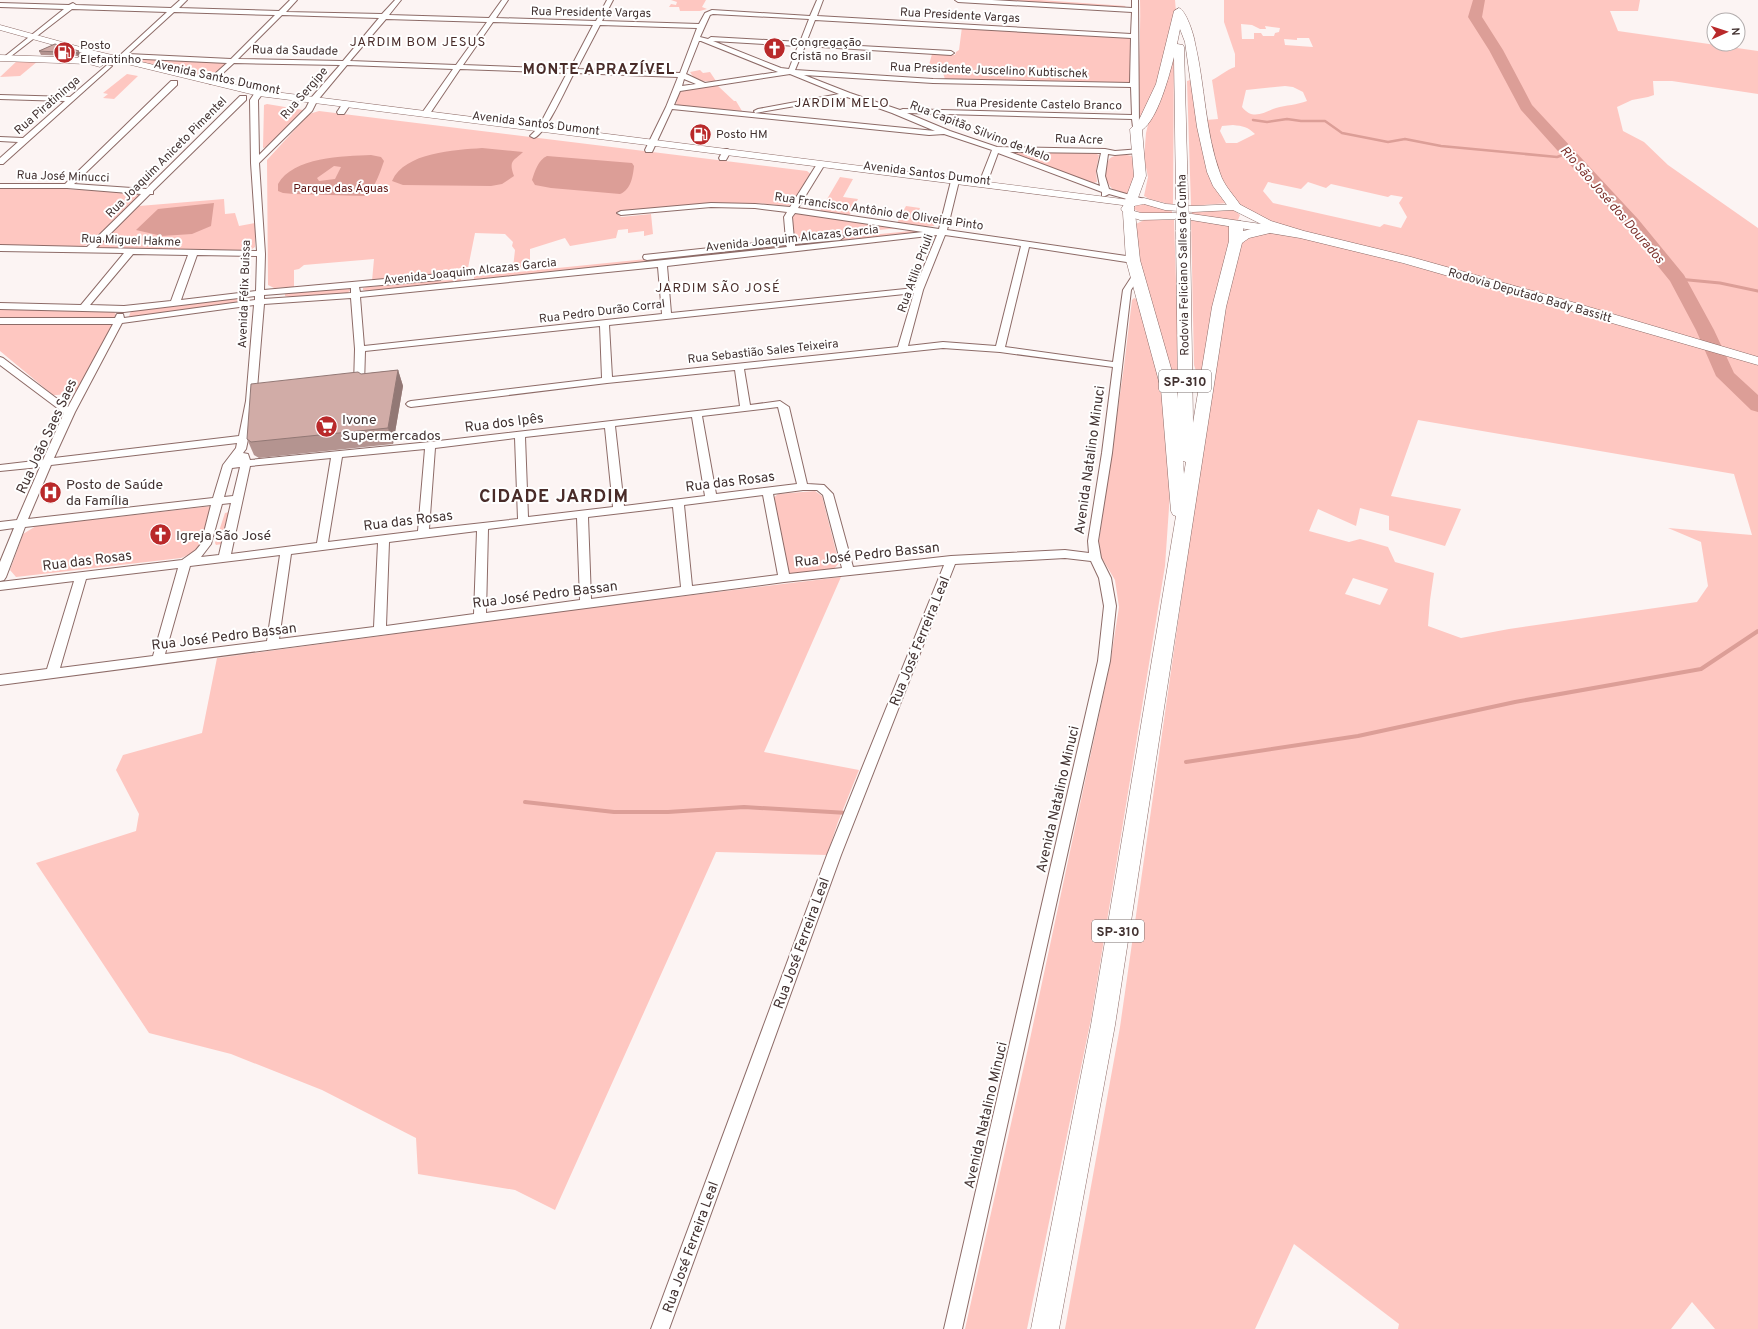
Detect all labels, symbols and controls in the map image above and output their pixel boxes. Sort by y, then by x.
street label: Rua Presidente Vargas [531,4,651,22]
street label: Rua Presidente Vargas [899,5,1020,27]
north arrow [1706,12,1746,52]
text: N [1728,27,1742,36]
district label: JARDIM BOM JESUS [350,35,486,51]
place label: Congregação Cristã no Brasil [790,35,871,65]
church icon: Congregação Cristã no Brasil [761,36,787,62]
place label: Posto Elefantinho [80,38,142,68]
fuel station icon: Posto Elefantinho [51,39,77,65]
street label: Rua da Saudade [252,42,338,60]
street label: Avenida Santos Dumont [152,57,281,99]
district label: MONTE APRAZÍVEL [523,60,675,80]
street label: Rua Presidente Juscelino Kubtischek [890,60,1088,82]
street label: Rua Sergipe [277,64,332,123]
street label: Rua Piratininga [11,73,84,139]
street label: Rua Joaquim Aniceto Pimentel [103,94,231,222]
district label: JARDIM MELO [794,96,890,112]
street label: Rua Presidente Castelo Branco [956,96,1122,114]
street label: Rua Capitão Silvino de Melo [907,98,1052,166]
street label: Avenida Santos Dumont [471,108,601,140]
fuel station icon: Posto HM [687,121,713,147]
place label: Posto HM [716,127,768,143]
street label: Rua Acre [1055,131,1103,149]
water label: Rio São José dos Dourados [1556,143,1667,267]
street label: Avenida Santos Dumont [862,158,992,190]
street label: Rua José Minucci [16,167,110,187]
street label: Rodovia Feliciano Salles da Cunha [1174,174,1194,356]
park label: Parque das Águas [293,181,389,197]
street label: Rua Francisco Antônio de Oliveira Pinto [773,189,985,235]
street label: Avenida Joaquim Alcazas Garcia [705,222,879,256]
street label: Rua Miguel Hakme [81,231,181,251]
street label: Rua Atilio Priuli [894,232,938,315]
street label: Avenida Félix Buissa [235,240,255,349]
street label: Avenida Joaquim Alcazas Garcia [383,255,557,289]
street label: Rodovia Deputado Bady Bassitt [1446,265,1613,327]
district label: JARDIM SÃO JOSÉ [655,279,781,297]
street label: Rua Pedro Durão Corral [538,296,666,328]
street label: Rua Sebastião Sales Teixeira [687,336,839,368]
road number: SP-310 [1159,370,1211,392]
street label: Rua João Saes Saes [13,376,81,497]
street label: Avenida Natalino Minuci [1072,385,1109,536]
street label: Rua dos Ipês [464,410,545,437]
place label: Ivone Supermercados [342,412,441,445]
supermarket icon: Ivone Supermercados [313,414,339,440]
street label: Rua das Rosas [685,469,776,496]
place label: Posto de Saúde da Família [66,477,163,510]
hospital icon: Posto de Saúde da Família [37,479,63,505]
district label: CIDADE JARDIM [479,486,629,509]
street label: Rua das Rosas [363,508,454,535]
church icon: Igreja São José [147,522,173,548]
place label: Igreja São José [176,528,271,545]
street label: Rua José Pedro Bassan [794,539,941,572]
street label: Rua das Rosas [42,548,133,575]
street label: Rua José Ferreira Leal [887,574,954,709]
street label: Rua José Pedro Bassan [472,578,619,613]
street label: Rua José Pedro Bassan [151,620,298,655]
street label: Avenida Natalino Minuci [1033,724,1084,874]
street label: Rua José Ferreira Leal [771,876,834,1011]
road number: SP-310 [1092,920,1144,942]
street label: Avenida Natalino Minuci [961,1040,1012,1190]
street label: Rua José Ferreira Leal [660,1180,723,1315]

